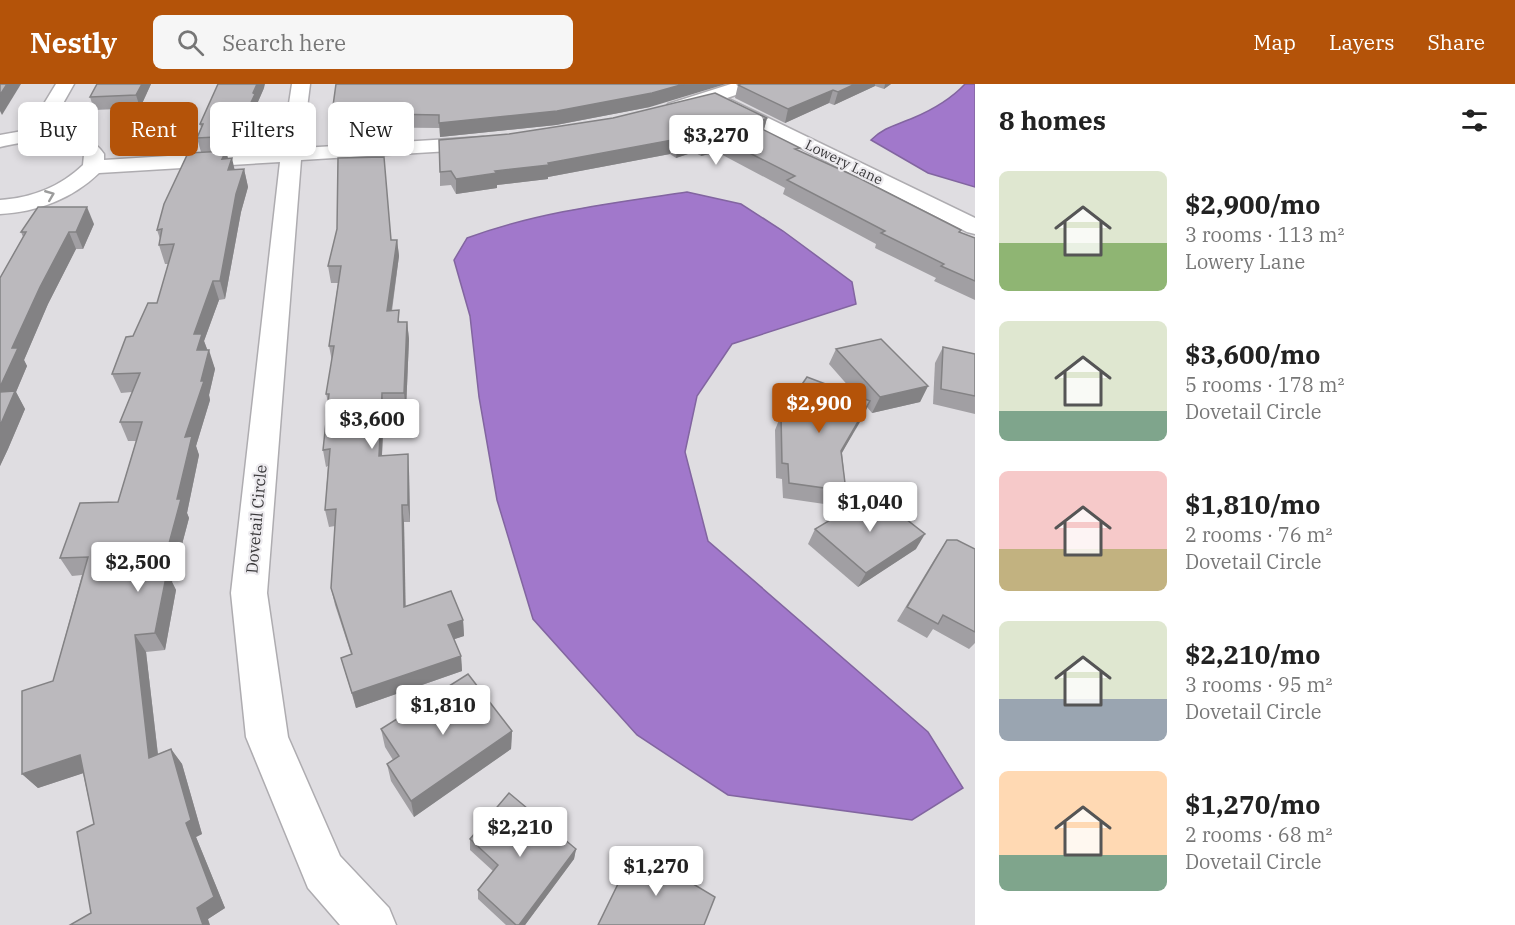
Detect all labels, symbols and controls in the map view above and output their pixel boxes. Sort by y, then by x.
search box [153,15,573,69]
text: Nestly [30,24,117,61]
icon: search [174,26,207,59]
text: Search here [222,28,346,57]
text: Map [1253,28,1296,56]
text: Layers [1329,28,1395,56]
text: Share [1428,28,1485,56]
chip: Buy [18,102,98,156]
chip: Rent [110,102,198,156]
chip: Filters [210,102,316,156]
chip: New [328,102,414,156]
text: 8 homes [999,103,1106,137]
icon: filters [1458,104,1491,137]
pin: $3,270 [667,115,765,166]
text: $3,270 [683,121,749,148]
street label: Lowery Lane [802,135,886,189]
text: $2,900/mo [1185,187,1320,221]
one-way arrow [44,190,55,202]
icon: home [1047,195,1119,267]
text: 3 rooms · 113 m² [1185,221,1344,248]
text: Lowery Lane [1185,248,1305,275]
text: $3,600/mo [1185,337,1320,371]
icon: home [1047,345,1119,417]
text: 5 rooms · 178 m² [1185,371,1344,398]
pin: $2,900 [770,383,868,434]
text: $2,900 [786,389,852,416]
text: Dovetail Circle [1185,398,1322,425]
pin: $3,600 [323,399,421,450]
text: $3,600 [339,405,405,432]
street label: Dovetail Circle [241,464,271,574]
pin: $1,040 [821,482,919,533]
text: $1,810/mo [1185,487,1320,521]
text: $1,040 [837,488,903,515]
icon: home [1047,495,1119,567]
text: 2 rooms · 76 m² [1185,521,1332,548]
pin: $2,500 [89,542,187,593]
text: $2,500 [105,548,171,575]
text: Dovetail Circle [1185,548,1322,575]
text: $2,210/mo [1185,637,1320,671]
icon: home [1047,645,1119,717]
text: 3 rooms · 95 m² [1185,671,1332,698]
pin: $1,810 [394,685,492,736]
text: $1,810 [410,691,476,718]
text: Dovetail Circle [1185,698,1322,725]
text: $1,270/mo [1185,787,1320,821]
icon: home [1047,795,1119,867]
pin: $2,210 [471,807,569,858]
text: $2,210 [487,813,553,840]
text: 2 rooms · 68 m² [1185,821,1332,848]
pin: $1,270 [607,846,705,897]
text: Dovetail Circle [1185,848,1322,875]
text: $1,270 [623,852,689,879]

